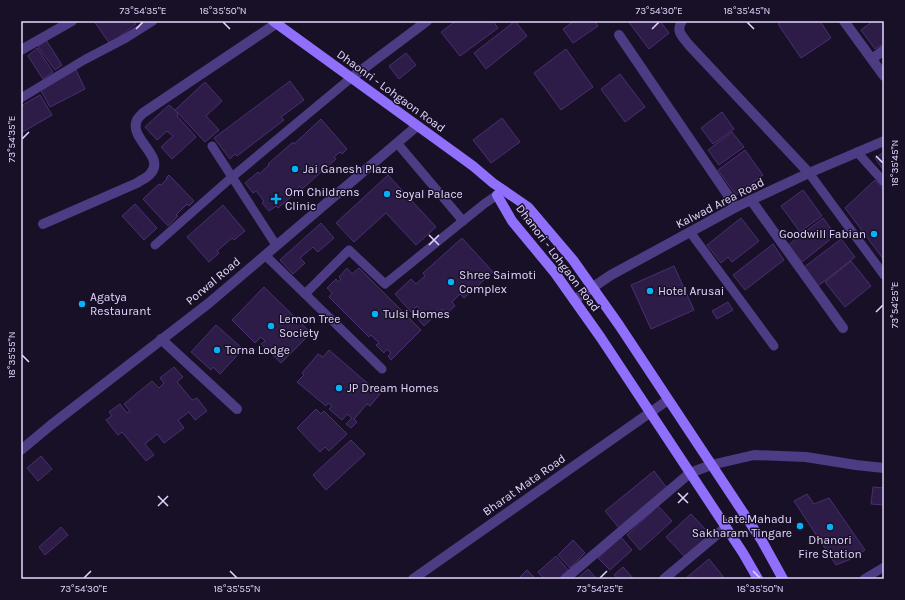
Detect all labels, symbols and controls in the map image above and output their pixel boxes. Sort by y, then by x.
text: 73°54'35"E [120,5,166,17]
text: 18°35'50"N [199,5,247,17]
text: 73°54'30"E [635,5,683,17]
text: 18°35'45"N [724,5,770,17]
street label: Dhaonri - Lohgaon Road [334,47,448,135]
text: 73°54'35"E [6,116,18,162]
text: 18°35'45"N [889,140,901,186]
place label: Jai Ganesh Plaza [303,162,394,176]
marker: Jai Ganesh Plaza [290,164,300,174]
street label: Kalwad Area Road [674,175,766,231]
place label: Om Childrens Clinic [285,185,360,213]
place label: Soyal Palace [395,187,463,201]
marker: Soyal Palace [382,189,392,199]
marker: Om Childrens Clinic [270,193,282,205]
street label: Dhanori - Lohgaon Road [513,202,603,314]
place label: Goodwill Fabian [779,227,866,241]
marker: Goodwill Fabian [869,229,879,239]
street label: Porwal Road [183,254,243,308]
place label: Shree Saimoti Complex [459,268,536,296]
marker: Shree Saimoti Complex [446,277,456,287]
text: 73°54'25"E [889,282,901,328]
place label: Hotel Arusai [658,284,724,298]
marker: Hotel Arusai [645,286,655,296]
place label: Agatya Restaurant [90,290,151,318]
marker: Agatya Restaurant [77,299,87,309]
place label: Tulsi Homes [383,307,450,321]
marker: Tulsi Homes [370,309,380,319]
place label: Lemon Tree Society [279,312,340,340]
marker: Lemon Tree Society [266,321,276,331]
text: 18°35'55"N [6,332,18,378]
place label: Torna Lodge [225,343,290,357]
marker: Torna Lodge [212,345,222,355]
place label: JP Dream Homes [347,381,439,395]
marker: JP Dream Homes [334,383,344,393]
street label: Bharat Mata Road [480,451,568,519]
place label: Late.Mahadu Sakharam Tingare [692,512,792,540]
marker: Late.Mahadu Sakharam Tingare [795,521,805,531]
marker: Dhanori Fire Station [825,522,835,532]
place label: Dhanori Fire Station [798,533,862,561]
text: 73°54'30"E [60,583,108,595]
text: 18°35'55"N [214,583,260,595]
text: 73°54'25"E [577,583,623,595]
text: 18°35'50"N [736,583,784,595]

